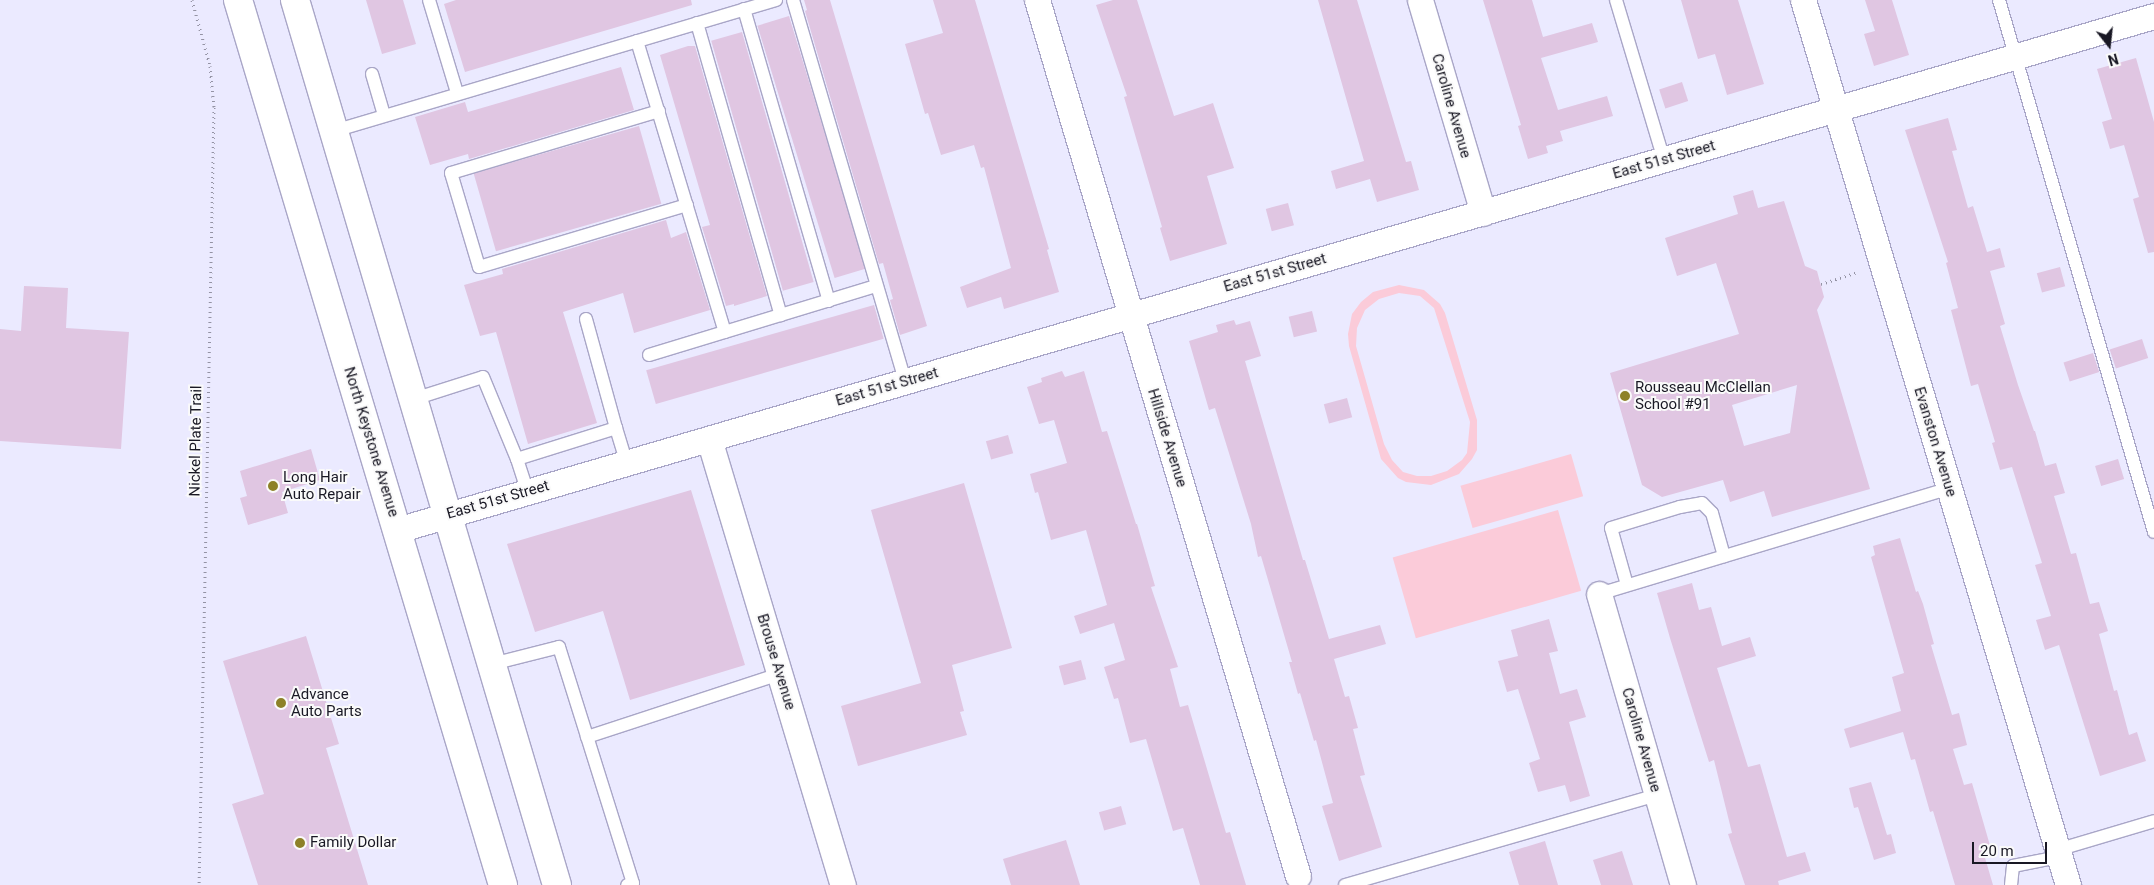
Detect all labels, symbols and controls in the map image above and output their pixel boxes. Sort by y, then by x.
north arrow [2084,20,2134,70]
text: N [2106,50,2120,68]
street label: Caroline Avenue [1428,52,1474,160]
street label: East 51st Street [1611,137,1717,183]
street label: East 51st Street [1222,250,1328,296]
street label: East 51st Street [834,364,940,410]
street label: North Keystone Avenue [340,365,402,519]
place label: Rousseau McClellan School #91 [1635,378,1771,413]
street label: Nickel Plate Trail [186,385,206,497]
street label: Evanston Avenue [1910,385,1960,499]
street label: Hillside Avenue [1143,386,1191,490]
marker: Rousseau McClellan School #91 [1619,390,1631,402]
place label: Long Hair Auto Repair [283,468,361,503]
street label: East 51st Street [445,477,551,523]
marker: Long Hair Auto Repair [267,480,279,492]
street label: Brouse Avenue [753,612,799,712]
place label: Advance Auto Parts [291,685,362,720]
street label: Caroline Avenue [1618,686,1664,794]
marker: Advance Auto Parts [275,697,287,709]
scale bar [1974,832,2049,864]
place label: Family Dollar [310,834,396,852]
marker: Family Dollar [294,837,306,849]
text: 20 m [1980,842,2014,860]

